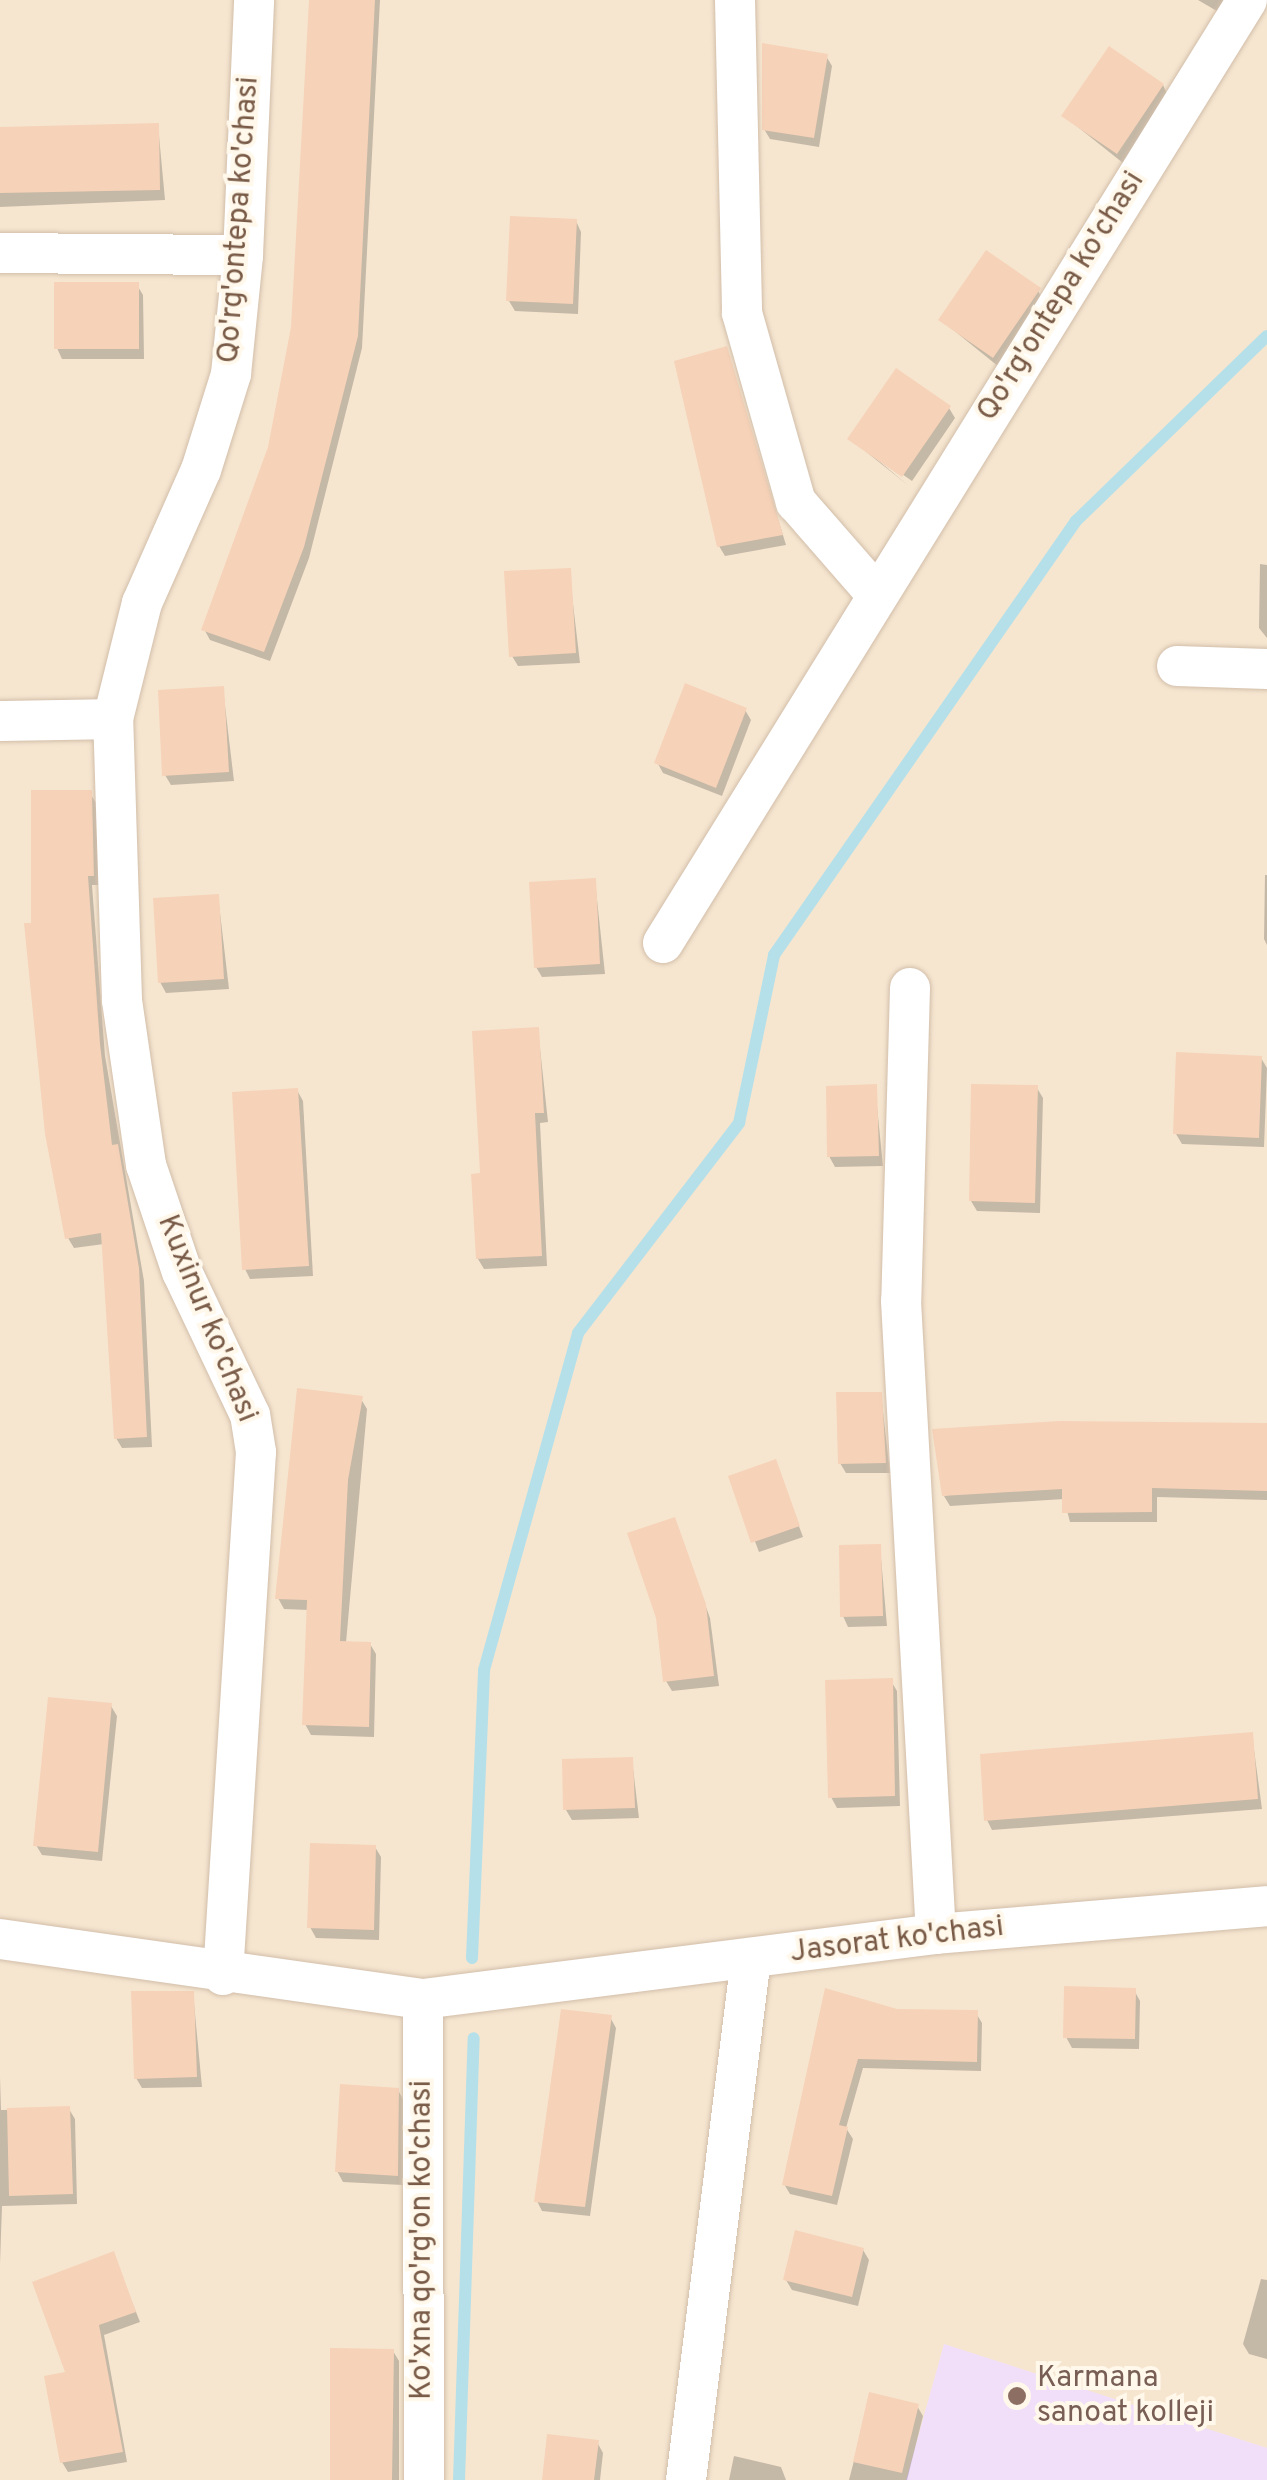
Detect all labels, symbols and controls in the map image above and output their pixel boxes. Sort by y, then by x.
street label: Qo'rg'ontepa ko'chasi [212,75,268,365]
street label: Qo'rg'ontepa ko'chasi [971,166,1153,428]
street label: Kuxinur ko'chasi [148,1210,264,1428]
street label: Jasorat ko'chasi [788,1910,1006,1972]
street label: Ko'xna qo'rg'on ko'chasi [405,2080,441,2400]
place label: Karmana sanoat kolleji [1037,2361,1214,2432]
marker: Karmana sanoat kolleji [1006,2385,1028,2407]

